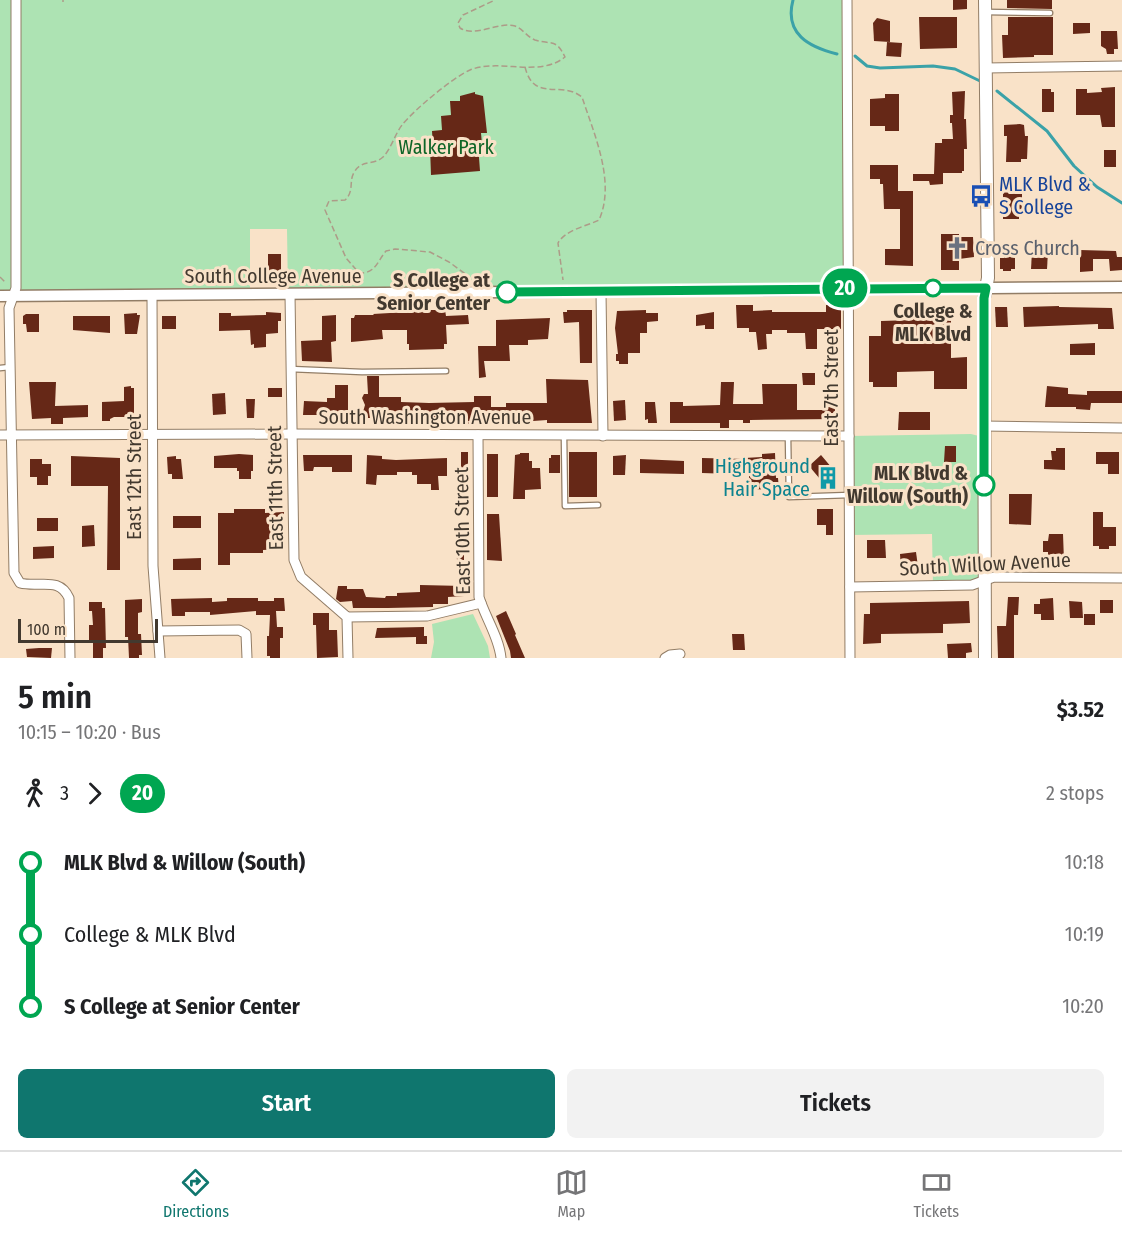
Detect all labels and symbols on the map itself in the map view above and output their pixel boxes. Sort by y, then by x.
park label: Walker Park [398,135,494,159]
place label: MLK Blvd & S College [999,172,1091,219]
bus stop icon: MLK Blvd & S College [968,183,994,209]
church icon: Cross Church [944,235,970,261]
place label: Cross Church [975,236,1080,260]
street label: South College Avenue [184,264,362,288]
place label: S College at Senior Center [377,268,491,315]
line badge: 20 [818,268,872,308]
marker: College & MLK Blvd [924,279,942,297]
marker: S College at Senior Center [496,281,518,303]
place label: College & MLK Blvd [893,299,973,346]
street label: East 7th Street [819,329,843,447]
street label: South Washington Avenue [319,405,531,429]
street label: East 12th Street [122,413,146,540]
street label: East 11th Street [262,425,288,551]
place label: Highground Hair Space [715,454,810,501]
place label: MLK Blvd & Willow (South) [847,461,968,508]
building icon: Highground Hair Space [815,465,841,491]
street label: East 10th Street [449,466,475,595]
marker: MLK Blvd & Willow (South) [973,474,995,496]
street label: South Willow Avenue [899,548,1071,580]
scale bar [18,616,158,644]

